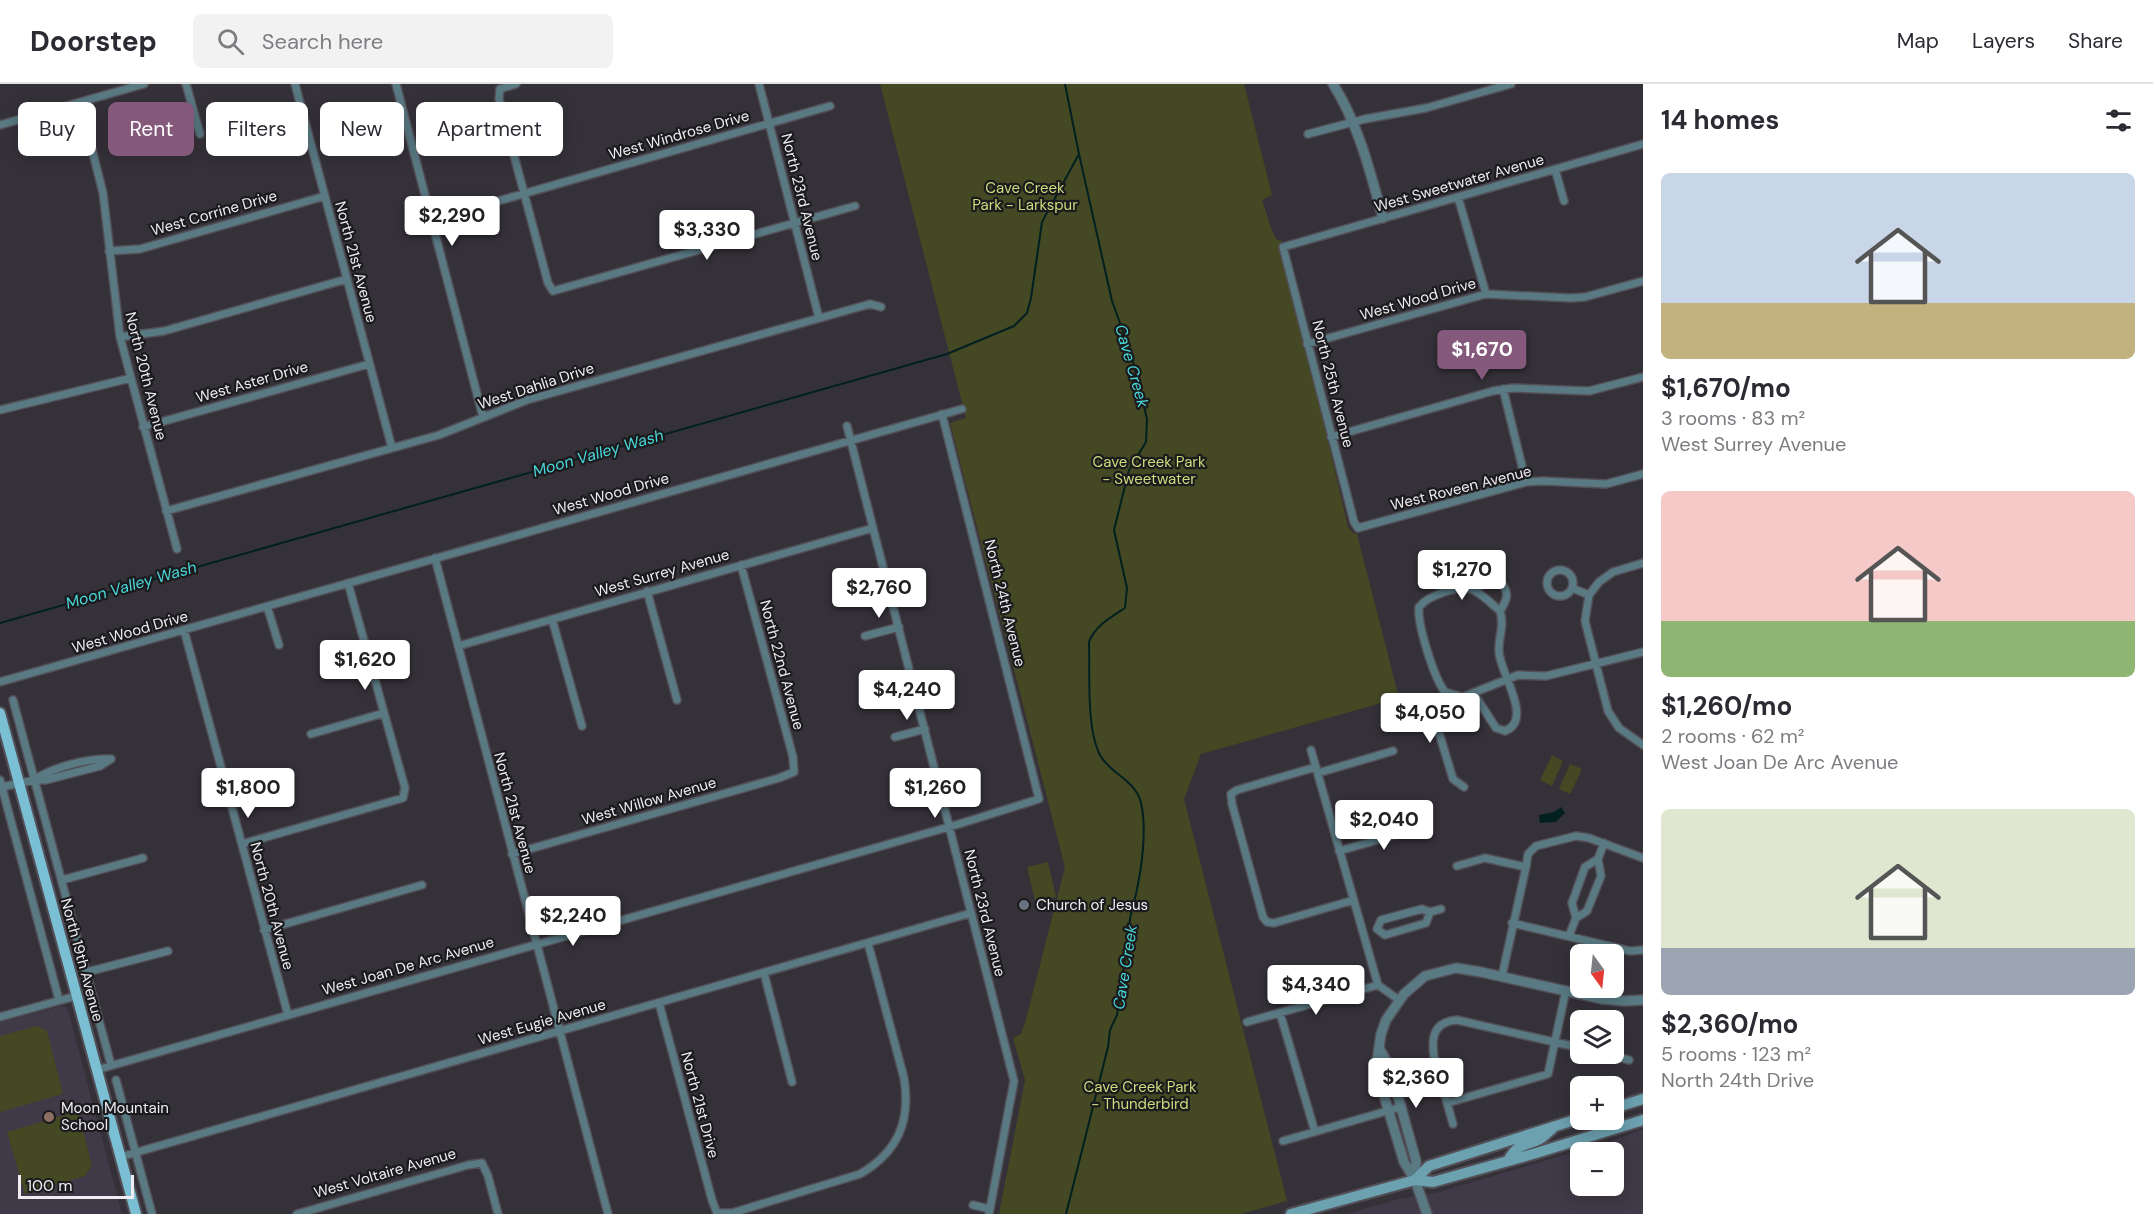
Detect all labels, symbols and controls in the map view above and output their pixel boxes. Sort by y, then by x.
search box [193,14,613,68]
text: Doorstep [30,23,157,60]
icon: search [214,25,247,58]
text: Search here [262,27,383,56]
text: Map [1897,27,1939,55]
text: Layers [1972,27,2035,55]
text: Share [2068,27,2123,55]
chip: Buy [18,102,96,156]
chip: Rent [108,102,194,156]
chip: Filters [206,102,308,156]
chip: New [320,102,404,156]
chip: Apartment [416,102,563,156]
text: 14 homes [1661,103,1779,137]
icon: filters [2102,104,2135,137]
street label: West Windrose Drive [606,105,752,165]
street label: North 23rd Avenue [777,131,827,263]
street label: West Sweetwater Avenue [1372,149,1546,217]
park label: Cave Creek Park - Larkspur [972,178,1078,215]
street label: West Corrine Drive [149,185,279,241]
pin: $2,290 [403,196,501,247]
street label: North 21st Avenue [330,199,382,325]
text: $2,290 [419,202,485,228]
pin: $3,330 [658,210,756,261]
icon: home [1844,212,1952,320]
text: $3,330 [673,216,741,242]
street label: West Wood Drive [1358,273,1478,325]
street label: North 20th Avenue [120,310,172,442]
street label: North 25th Avenue [1308,318,1358,450]
water label: Cave Creek [1110,322,1154,411]
pin: $1,670 [1433,330,1531,381]
text: $1,670 [1451,336,1513,362]
street label: West Aster Drive [194,356,310,408]
street label: West Dahlia Drive [475,358,597,414]
text: $1,670/mo [1661,371,1791,405]
text: 3 rooms · 83 m² [1661,405,1805,431]
water label: Moon Valley Wash [530,424,666,482]
text: West Surrey Avenue [1661,431,1846,457]
park label: Cave Creek Park - Sweetwater [1093,452,1206,489]
street label: West Roveen Avenue [1388,461,1534,515]
street label: West Wood Drive [551,468,671,520]
icon: home [1844,530,1952,638]
street label: North 24th Avenue [980,537,1030,669]
street label: West Surrey Avenue [592,544,732,602]
pin: $1,270 [1413,550,1511,601]
water label: Moon Valley Wash [63,556,199,614]
text: $1,270 [1432,556,1492,582]
pin: $2,760 [830,568,928,619]
text: $2,760 [846,574,912,600]
street label: North 22nd Avenue [755,598,809,732]
street label: West Wood Drive [70,606,190,658]
pin: $1,620 [316,640,414,691]
text: $1,620 [334,646,396,672]
pin: $4,240 [858,670,956,721]
text: $4,240 [873,676,941,702]
text: $1,260/mo [1661,689,1792,723]
pin: $4,050 [1381,693,1479,744]
text: $4,050 [1395,699,1465,725]
text: 2 rooms · 62 m² [1661,723,1804,749]
text: West Joan De Arc Avenue [1661,749,1898,775]
street label: North 21st Avenue [489,750,541,876]
pin: $1,800 [199,768,297,819]
pin: $1,260 [886,768,984,819]
street label: West Willow Avenue [579,772,719,830]
text: $1,800 [215,774,281,800]
text: $1,260 [904,774,966,800]
pin: $2,040 [1335,800,1433,851]
text: $2,040 [1349,806,1419,832]
street label: North 20th Avenue [245,840,299,972]
street label: North 23rd Avenue [960,847,1010,979]
icon: home [1844,848,1952,956]
place label: Church of Jesus [1036,895,1148,915]
street label: North 19th Avenue [56,896,108,1024]
pin: $2,240 [524,896,622,947]
marker: Church of Jesus [1017,898,1031,912]
text: $2,240 [539,902,607,928]
water label: Cave Creek [1108,922,1142,1011]
street label: West Joan De Arc Avenue [320,932,496,1000]
north arrow [1570,944,1624,998]
map controls [1570,944,1624,1196]
pin: $4,340 [1267,965,1365,1016]
text: $4,340 [1281,971,1351,997]
street label: West Eugie Avenue [476,994,608,1050]
text: $2,360/mo [1661,1007,1798,1041]
button: layers [1570,1010,1624,1064]
text: 5 rooms · 123 m² [1661,1041,1811,1067]
street label: North 21st Drive [676,1050,724,1160]
pin: $2,360 [1367,1058,1465,1109]
text: $2,360 [1382,1064,1450,1090]
text: North 24th Drive [1661,1067,1814,1093]
button: + [1570,1076,1624,1130]
park label: Cave Creek Park - Thunderbird [1084,1077,1197,1114]
place label: Moon Mountain School [61,1098,169,1135]
marker: Moon Mountain School [42,1110,56,1124]
button: − [1570,1142,1624,1196]
street label: West Voltaire Avenue [312,1143,458,1203]
scale bar [18,1172,134,1200]
text: 100 m [27,1175,72,1196]

